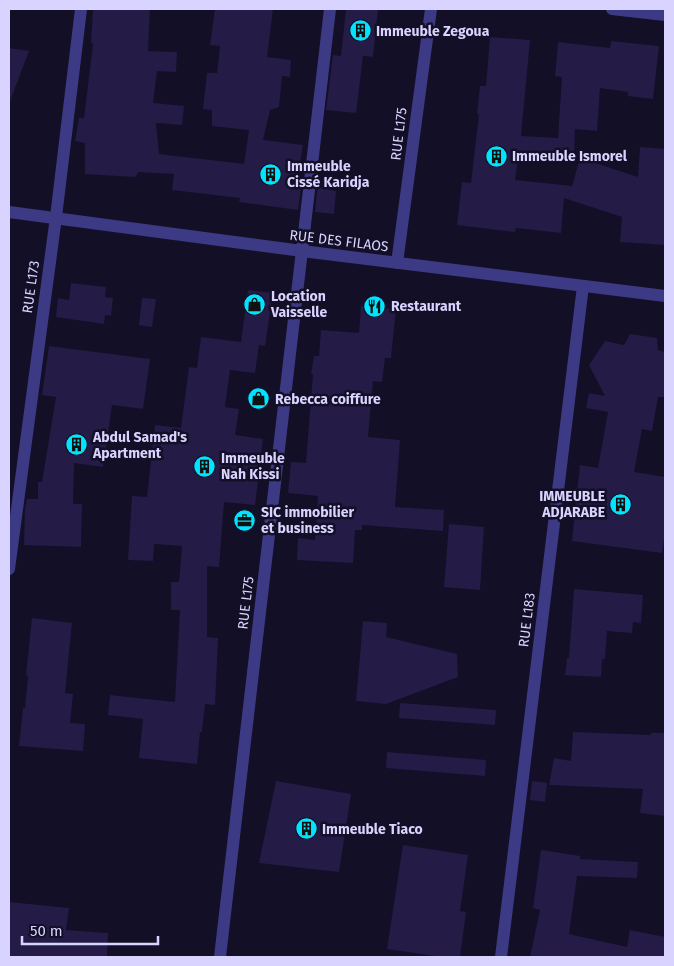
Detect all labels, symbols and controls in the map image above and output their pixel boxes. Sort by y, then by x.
building icon: Immeuble Zegoua [348,19,372,43]
place label: Immeuble Zegoua [376,23,490,40]
street label: RUE L175 [387,107,411,161]
building icon: Immeuble Ismorel [484,144,508,168]
place label: Immeuble Ismorel [512,148,628,165]
place label: Immeuble Cissé Karidja [287,158,370,191]
building icon: Immeuble Cissé Karidja [259,162,283,186]
street label: RUE DES FILAOS [288,226,390,256]
street label: RUE L173 [19,259,43,315]
place label: Location Vaisselle [270,288,327,321]
shop icon: Location Vaisselle [243,292,267,316]
restaurant icon: Restaurant [363,294,387,318]
place label: Restaurant [391,298,462,315]
shop icon: Rebecca coiffure [247,387,271,411]
place label: Rebecca coiffure [275,391,381,408]
place label: Abdul Samad's Apartment [92,429,187,462]
building icon: Abdul Samad's Apartment [65,433,89,457]
place label: Immeuble Nah Kissi [221,450,285,483]
building icon: Immeuble Nah Kissi [193,454,217,478]
place label: IMMEUBLE ADJARABE [539,488,605,521]
building icon: IMMEUBLE ADJARABE [609,492,633,516]
place label: SIC immobilier et business [261,504,354,537]
office icon: SIC immobilier et business [233,508,257,532]
street label: RUE L175 [234,576,258,630]
street label: RUE L183 [515,592,539,648]
building icon: Immeuble Tiaco [294,817,318,841]
place label: Immeuble Tiaco [322,821,423,838]
scale bar [22,914,159,946]
text: 50 m [30,922,63,940]

